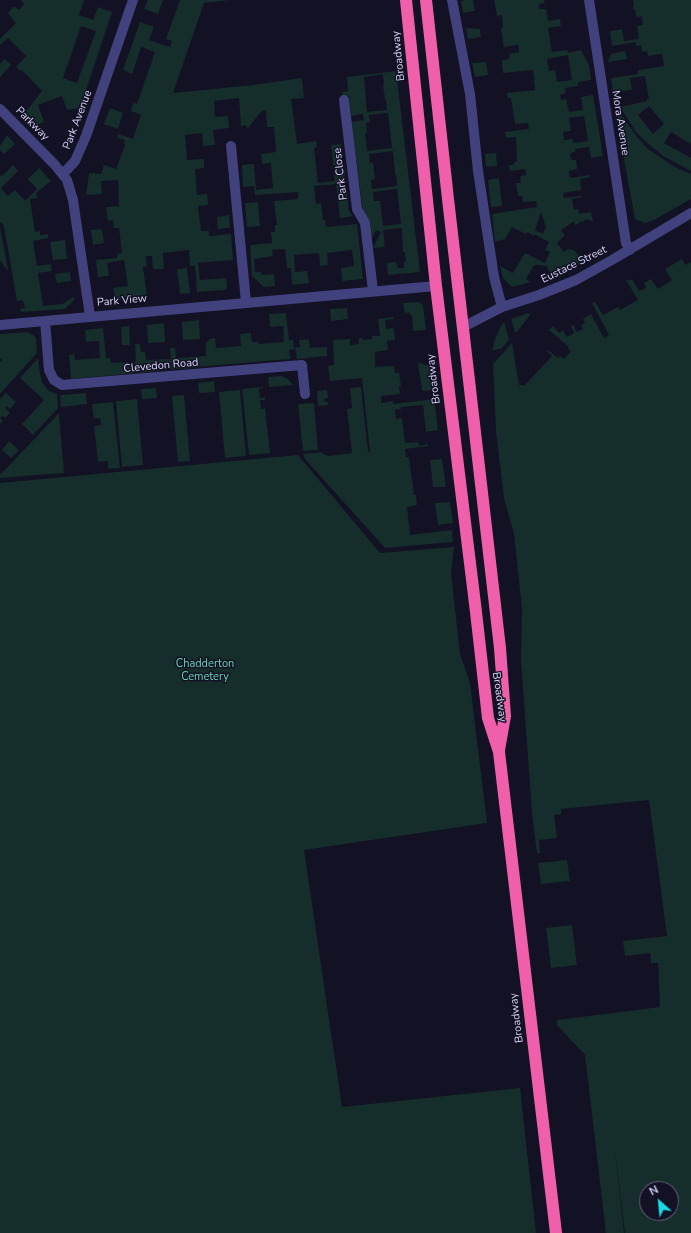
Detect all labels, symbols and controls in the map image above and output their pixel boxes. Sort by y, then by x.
street label: Broadway [390,30,408,82]
street label: Park Avenue [61,89,95,151]
street label: Mora Avenue [608,90,632,156]
street label: Parkway [12,104,52,144]
street label: Park Close [331,147,351,201]
street label: Eustace Street [539,243,609,287]
street label: Park View [97,292,147,310]
street label: Broadway [424,353,444,405]
street label: Clevedon Road [123,356,199,376]
park label: Chadderton Cemetery [176,657,234,683]
street label: Broadway [489,671,509,723]
street label: Broadway [507,992,527,1044]
north arrow [639,1181,679,1221]
text: N [647,1182,661,1199]

